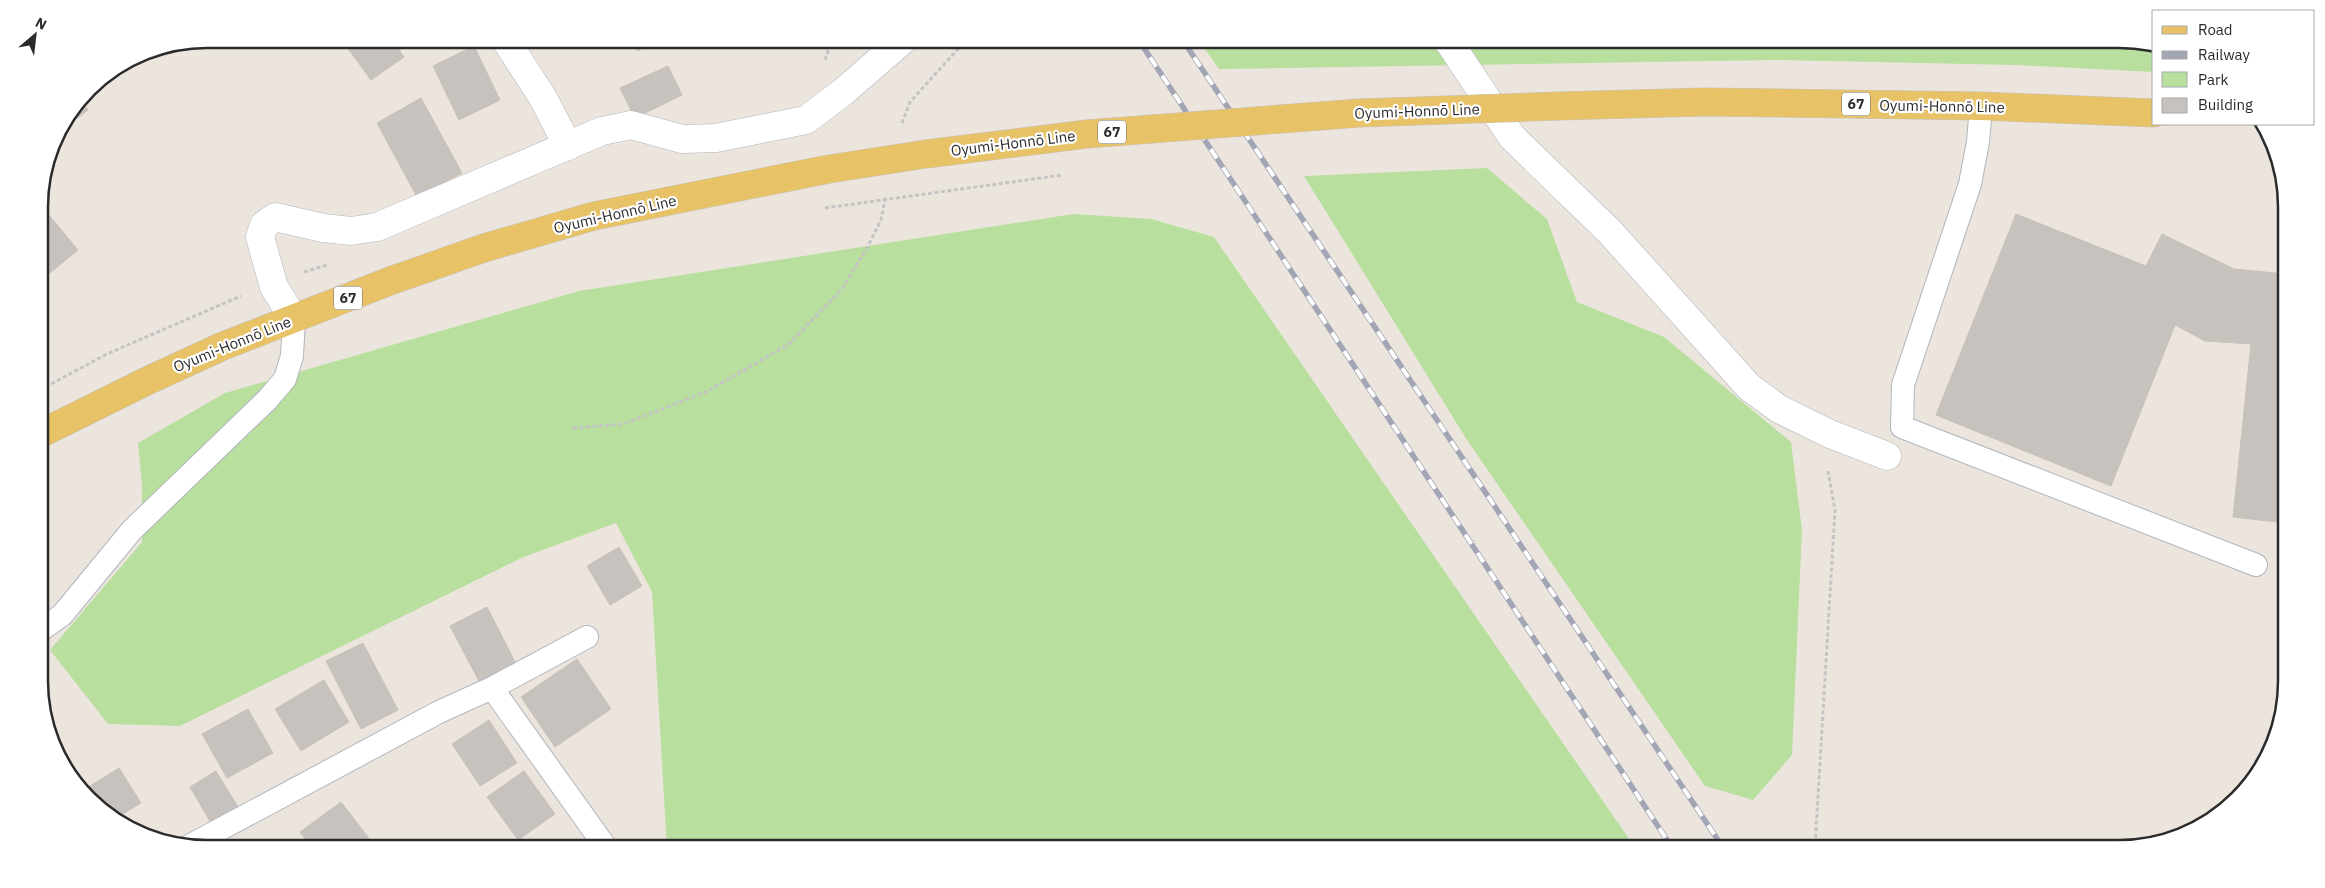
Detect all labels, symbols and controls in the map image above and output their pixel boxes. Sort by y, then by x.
north arrow [10,10,60,60]
legend [2152,10,2315,125]
text: N [32,13,50,34]
text: Road [2198,20,2233,39]
text: Railway [2198,45,2251,64]
text: Park [2198,70,2228,89]
road number: 67 [1842,92,1870,116]
street label: Oyumi-Honnō Line [1879,95,2005,117]
text: Building [2198,95,2253,114]
street label: Oyumi-Honnō Line [1354,99,1480,123]
road number: 67 [1098,120,1126,144]
street label: Oyumi-Honnō Line [950,126,1076,160]
street label: Oyumi-Honnō Line [552,191,678,237]
road number: 67 [334,286,362,310]
street label: Oyumi-Honnō Line [170,312,294,376]

